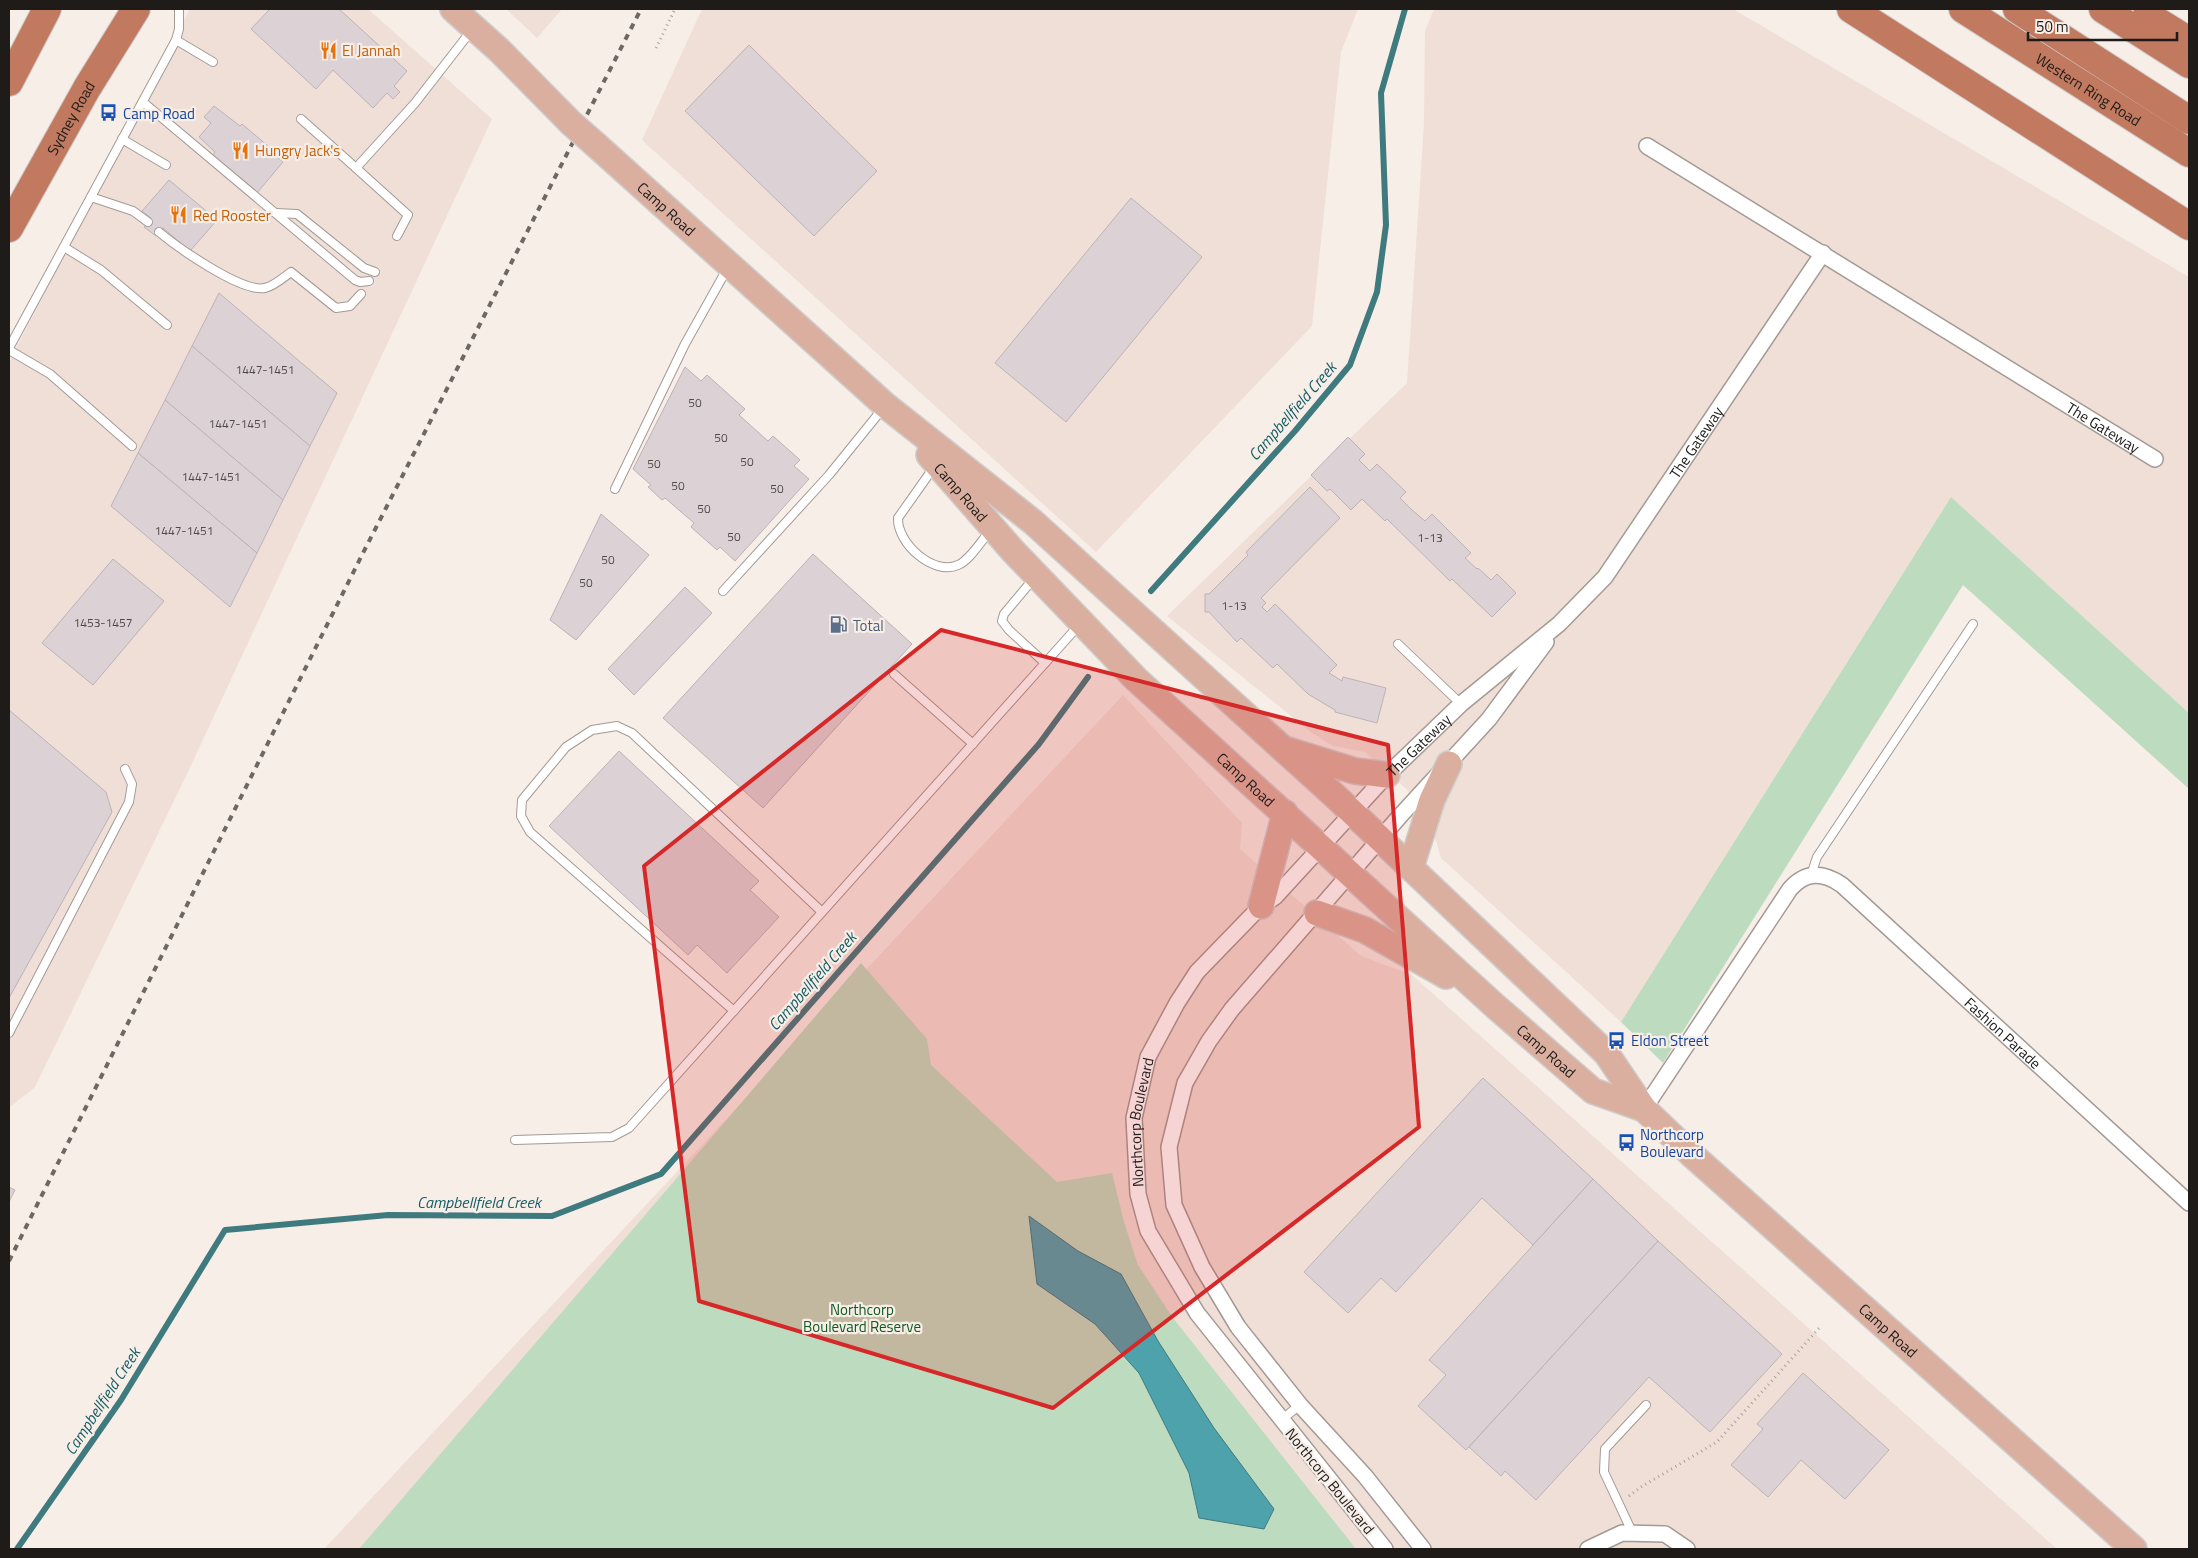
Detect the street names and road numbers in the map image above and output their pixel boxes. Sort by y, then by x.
street label: Western Ring Road [2031,47,2146,131]
street label: Sydney Road [40,76,100,159]
street label: Camp Road [632,176,701,241]
street label: The Gateway [2062,396,2144,459]
street label: The Gateway [1663,402,1728,483]
street label: Camp Road [929,457,994,527]
street label: The Gateway [1381,708,1456,782]
street label: Camp Road [1212,747,1280,812]
street label: Fashion Parade [1960,991,2047,1074]
street label: Camp Road [1512,1019,1581,1083]
street label: Northcorp Boulevard [1122,1055,1159,1188]
street label: Camp Road [1854,1298,1923,1363]
street label: Northcorp Boulevard [1280,1423,1380,1539]

